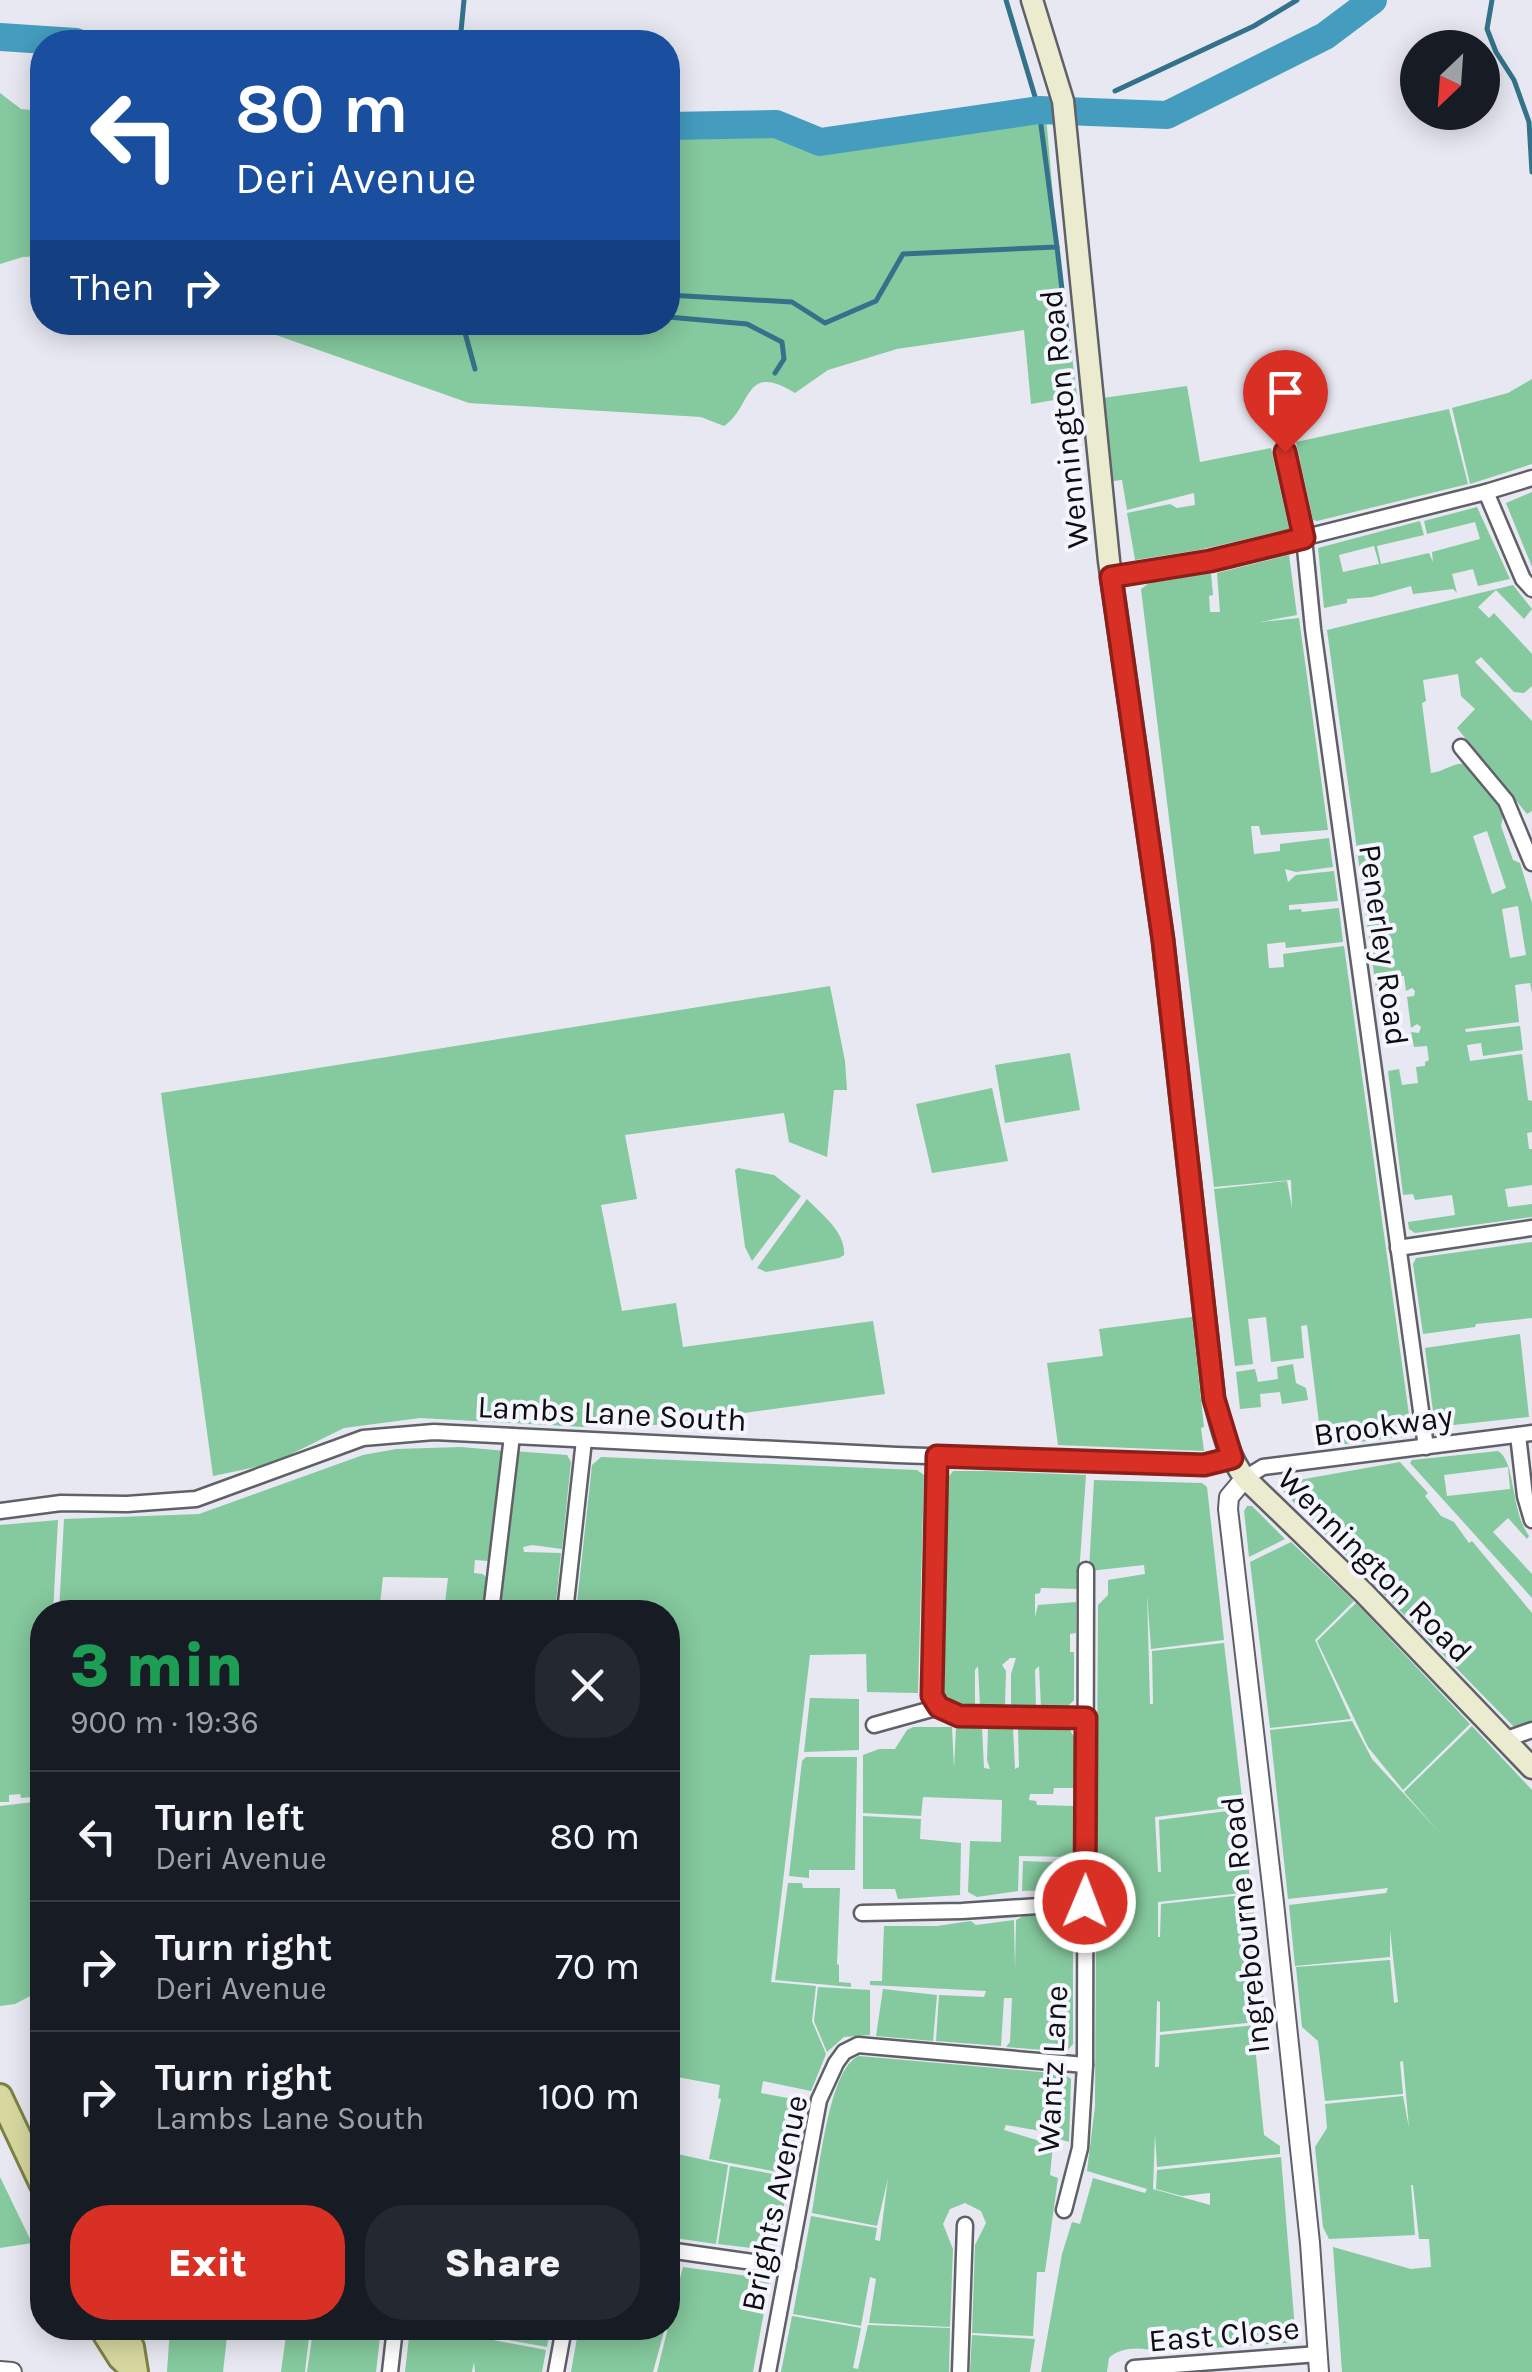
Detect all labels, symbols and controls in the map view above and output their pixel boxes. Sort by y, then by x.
north arrow [1400,30,1500,130]
map controls [1400,30,1500,130]
text: 80 m [235,68,409,150]
icon: left [70,70,200,200]
text: Deri Avenue [235,152,476,204]
icon: right [174,260,229,315]
text: Then [70,265,154,310]
street label: Wennington Road [1033,288,1096,550]
pin [1243,350,1328,453]
icon: arrive [1258,365,1313,420]
street label: Penerley Road [1351,842,1416,1048]
street label: Lambs Lane South [477,1388,747,1439]
street label: Brookway [1311,1397,1455,1454]
street label: Wennington Road [1270,1460,1480,1670]
text: 3 min [70,1631,243,1701]
button: close [535,1633,640,1738]
text: 900 m · 19:36 [70,1704,259,1741]
street label: Ingrebourne Road [1214,1794,1277,2056]
text: Turn left [155,1795,305,1840]
icon: left [70,1809,125,1864]
text: 80 m [550,1814,640,1859]
text: Deri Avenue [155,1840,327,1877]
position arrow [1033,1850,1137,1954]
text: Turn right [155,1925,332,1970]
icon: right [70,1939,125,1994]
text: 70 m [555,1944,640,1989]
text: Deri Avenue [155,1970,327,2007]
street label: Wantz Lane [1030,1984,1075,2154]
text: Turn right [155,2055,332,2100]
icon: right [70,2069,125,2124]
text: 100 m [538,2074,640,2119]
street label: Brights Avenue [734,2092,815,2315]
text: Lambs Lane South [155,2100,424,2137]
button: Exit [70,2205,345,2320]
button: Share [365,2205,640,2320]
street label: East Close [1147,2309,1301,2360]

